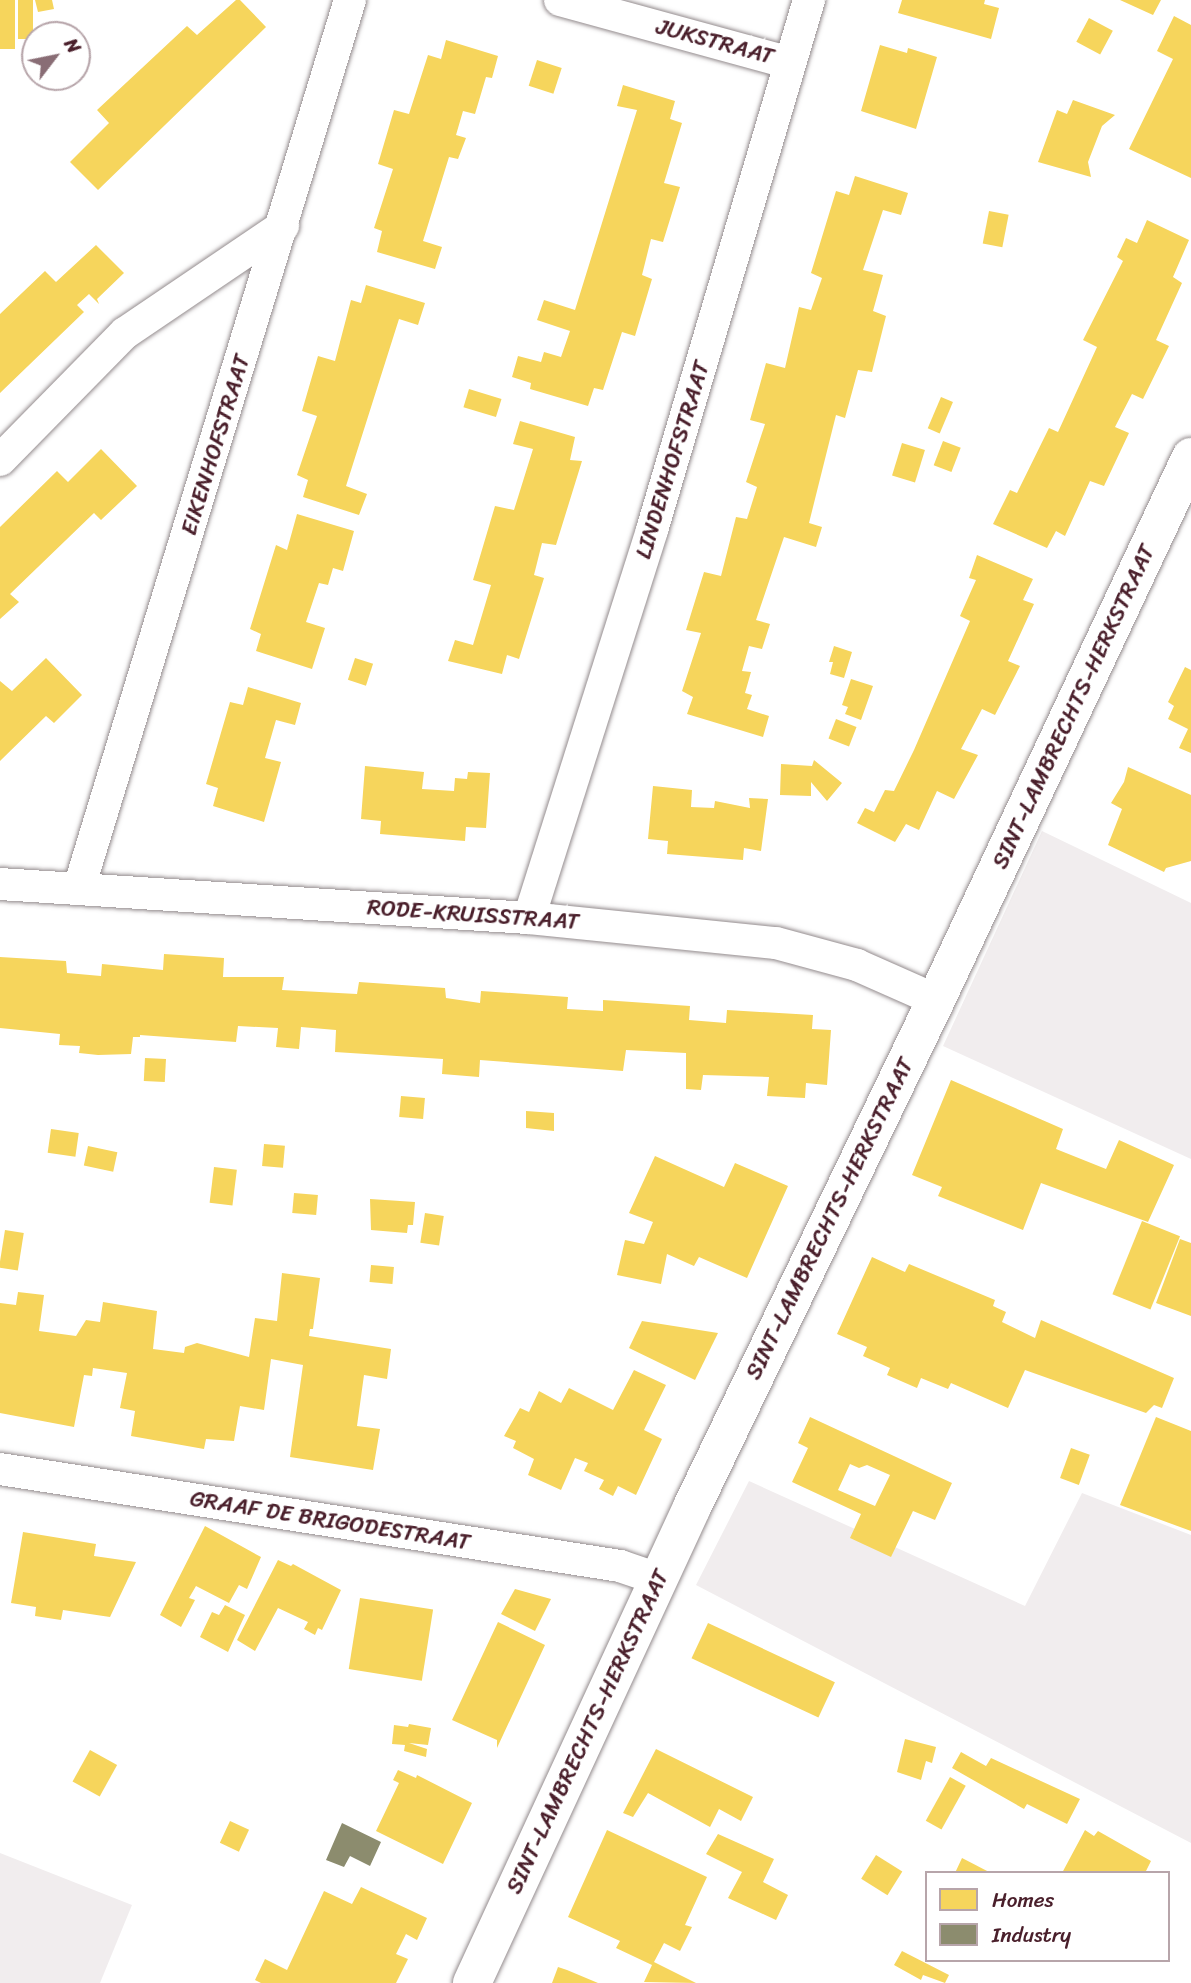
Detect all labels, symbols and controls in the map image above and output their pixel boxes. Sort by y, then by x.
street label: JUKSTRAAT [653,13,777,71]
north arrow [21,21,91,91]
text: N [55,31,90,60]
street label: EIKENHOFSTRAAT [175,351,257,539]
street label: LINDENHOFSTRAAT [630,358,716,562]
street label: SINT-LAMBRECHTS-HERKSTRAAT [987,541,1161,873]
street label: RODE-KRUISSTRAAT [366,894,580,936]
street label: SINT-LAMBRECHTS-HERKSTRAAT [740,1054,920,1384]
street label: GRAAF DE BRIGODESTRAAT [187,1485,473,1557]
street label: SINT-LAMBRECHTS-HERKSTRAAT [501,1566,675,1898]
legend [925,1871,1170,1962]
text: Homes [992,1881,1054,1919]
text: Industry [992,1916,1071,1954]

